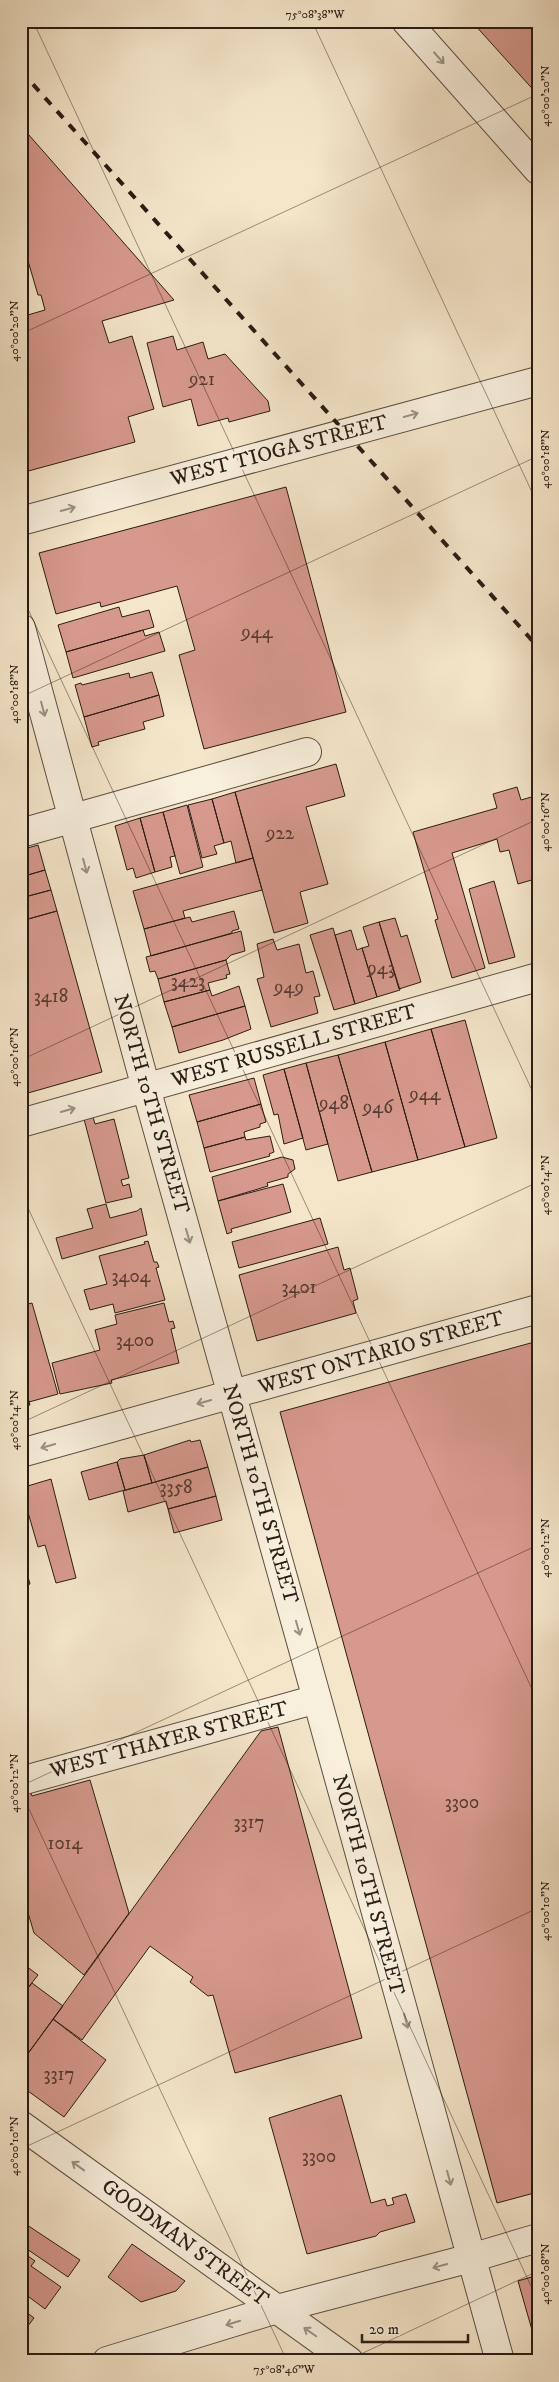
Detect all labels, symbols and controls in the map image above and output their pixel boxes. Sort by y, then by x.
text: 75°08'38"W [285,7,346,22]
one-way arrow [433,51,444,64]
text: 40°00'20"N [538,65,553,127]
text: 40°00'20"N [7,300,22,362]
house number: 921 [188,368,215,391]
street label: WEST TIOGA STREET [167,409,391,493]
one-way arrow [402,410,418,420]
text: 40°00'18"N [538,429,553,489]
one-way arrow [60,503,76,513]
house number: 944 [240,621,274,644]
text: 40°00'18"N [7,664,22,724]
one-way arrow [38,700,48,716]
text: 40°00'16"N [538,792,553,852]
house number: 922 [265,822,295,845]
one-way arrow [80,857,90,873]
house number: 943 [366,957,395,980]
house number: 3423 [171,970,205,993]
house number: 949 [273,976,304,999]
house number: 3418 [34,985,68,1008]
street label: NORTH 10TH STREET [107,991,195,1217]
street label: WEST RUSSELL STREET [168,999,420,1094]
text: 40°00'16"N [7,1027,22,1087]
house number: 944 [408,1083,442,1106]
house number: 948 [318,1092,349,1115]
house number: 946 [362,1096,394,1119]
one-way arrow [60,1104,76,1114]
text: 40°00'14"N [538,1155,553,1215]
one-way arrow [183,1228,193,1244]
house number: 3404 [111,1265,152,1288]
house number: 3401 [281,1276,317,1299]
street label: WEST ONTARIO STREET [254,1305,507,1401]
house number: 3400 [116,1329,154,1352]
street label: NORTH 10TH STREET [216,1381,304,1607]
text: 40°00'14"N [7,1390,22,1450]
one-way arrow [197,1398,213,1408]
one-way arrow [40,1442,56,1451]
house number: 3358 [159,1476,193,1499]
text: 40°00'12"N [538,1518,553,1578]
one-way arrow [293,1620,303,1636]
street label: WEST THAYER STREET [46,1696,291,1785]
text: 40°00'12"N [7,1753,22,1813]
street label: NORTH 10TH STREET [326,1772,410,1998]
house number: 3300 [445,1791,479,1814]
house number: 3317 [233,1811,265,1834]
house number: 1014 [48,1832,84,1855]
text: 40°00'10"N [538,1881,553,1941]
one-way arrow [402,2013,411,2029]
house number: 3317 [43,2063,75,2086]
text: 40°00'10"N [7,2116,22,2176]
house number: 3300 [302,2145,336,2168]
one-way arrow [72,2161,85,2172]
one-way arrow [445,2170,454,2186]
street label: GOODMAN STREET [96,2174,274,2312]
text: 40°00'08"N [538,2243,553,2305]
one-way arrow [433,2262,449,2271]
scale bar [362,2312,468,2344]
one-way arrow [225,2318,241,2328]
text: 20 m [369,2320,399,2339]
one-way arrow [304,2327,317,2338]
text: 75°08'46"W [253,2362,316,2377]

